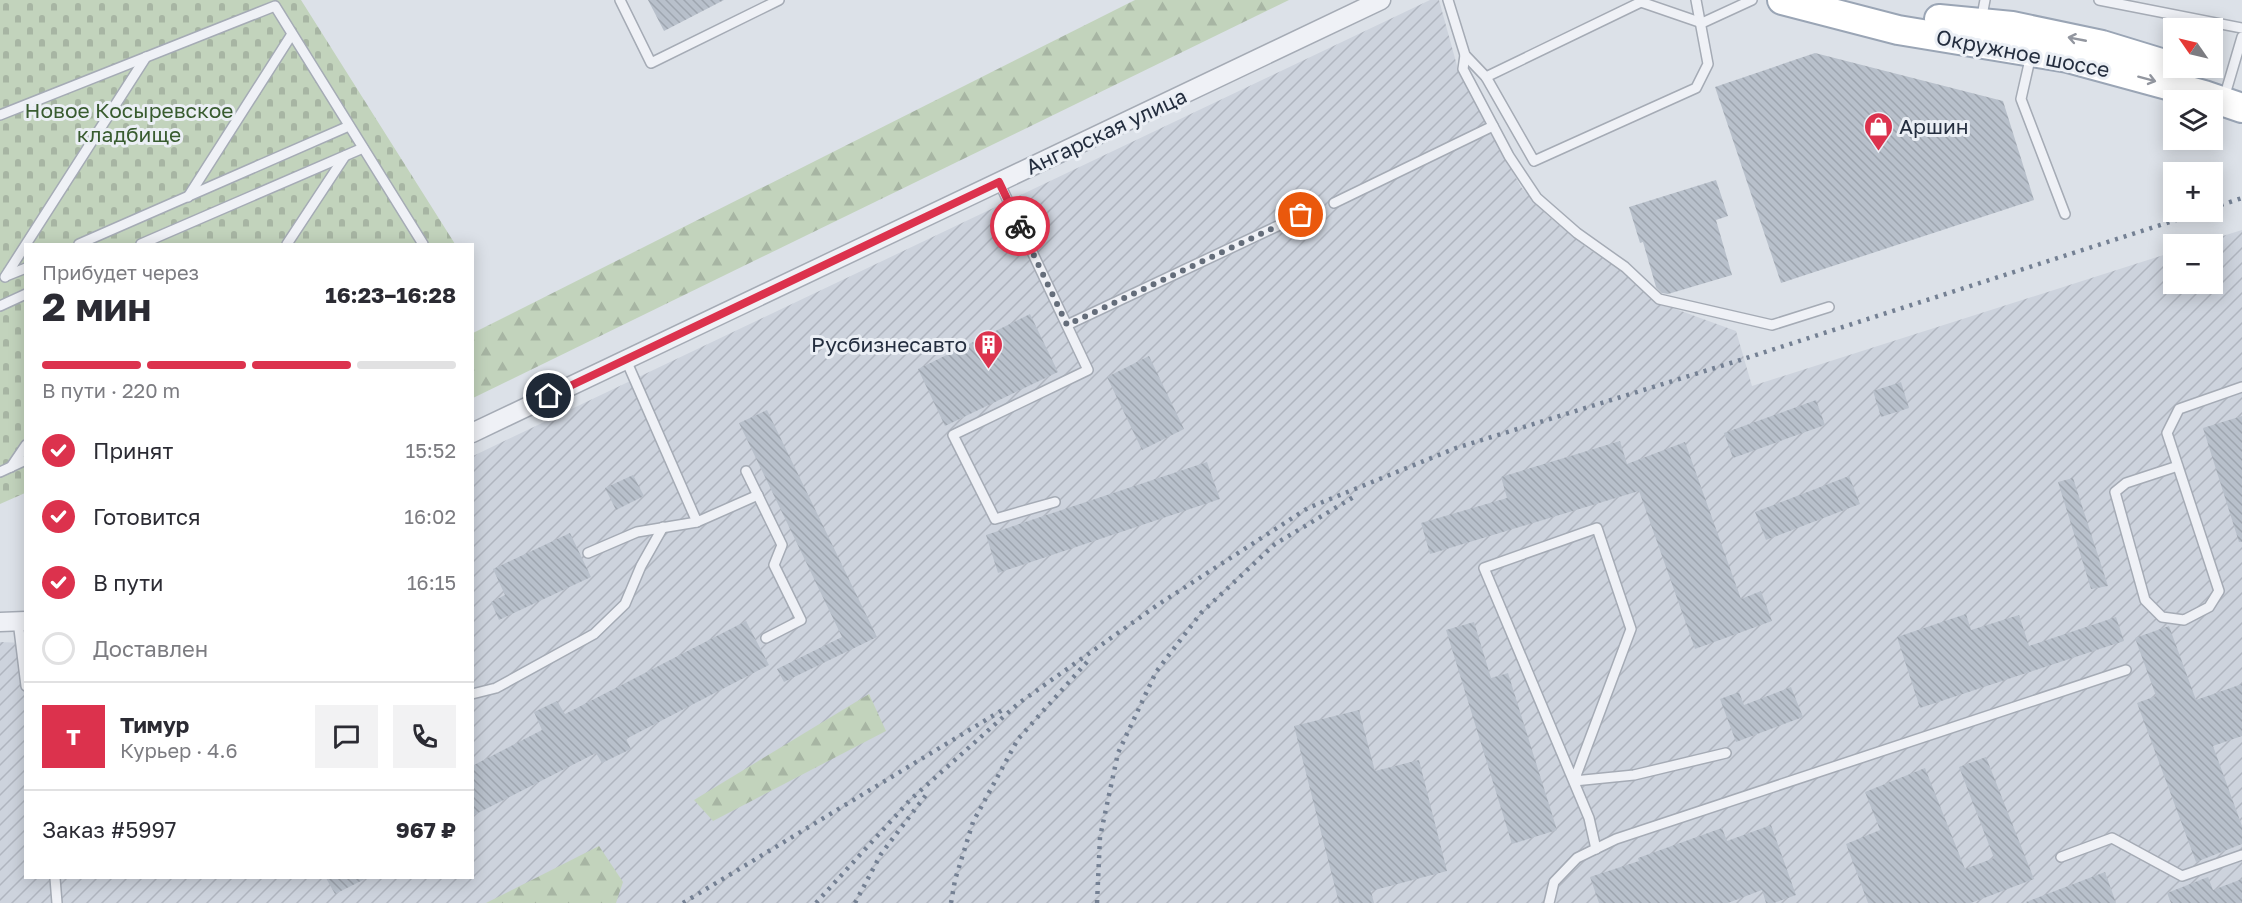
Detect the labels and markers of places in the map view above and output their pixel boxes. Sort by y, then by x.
shop icon: Аршин [1862,110,1894,152]
place label: Аршин [1899,113,1969,139]
pin [1275,189,1326,240]
building icon: Русбизнесавто [972,328,1004,370]
place label: Русбизнесавто [811,331,967,357]
pin [523,370,574,421]

